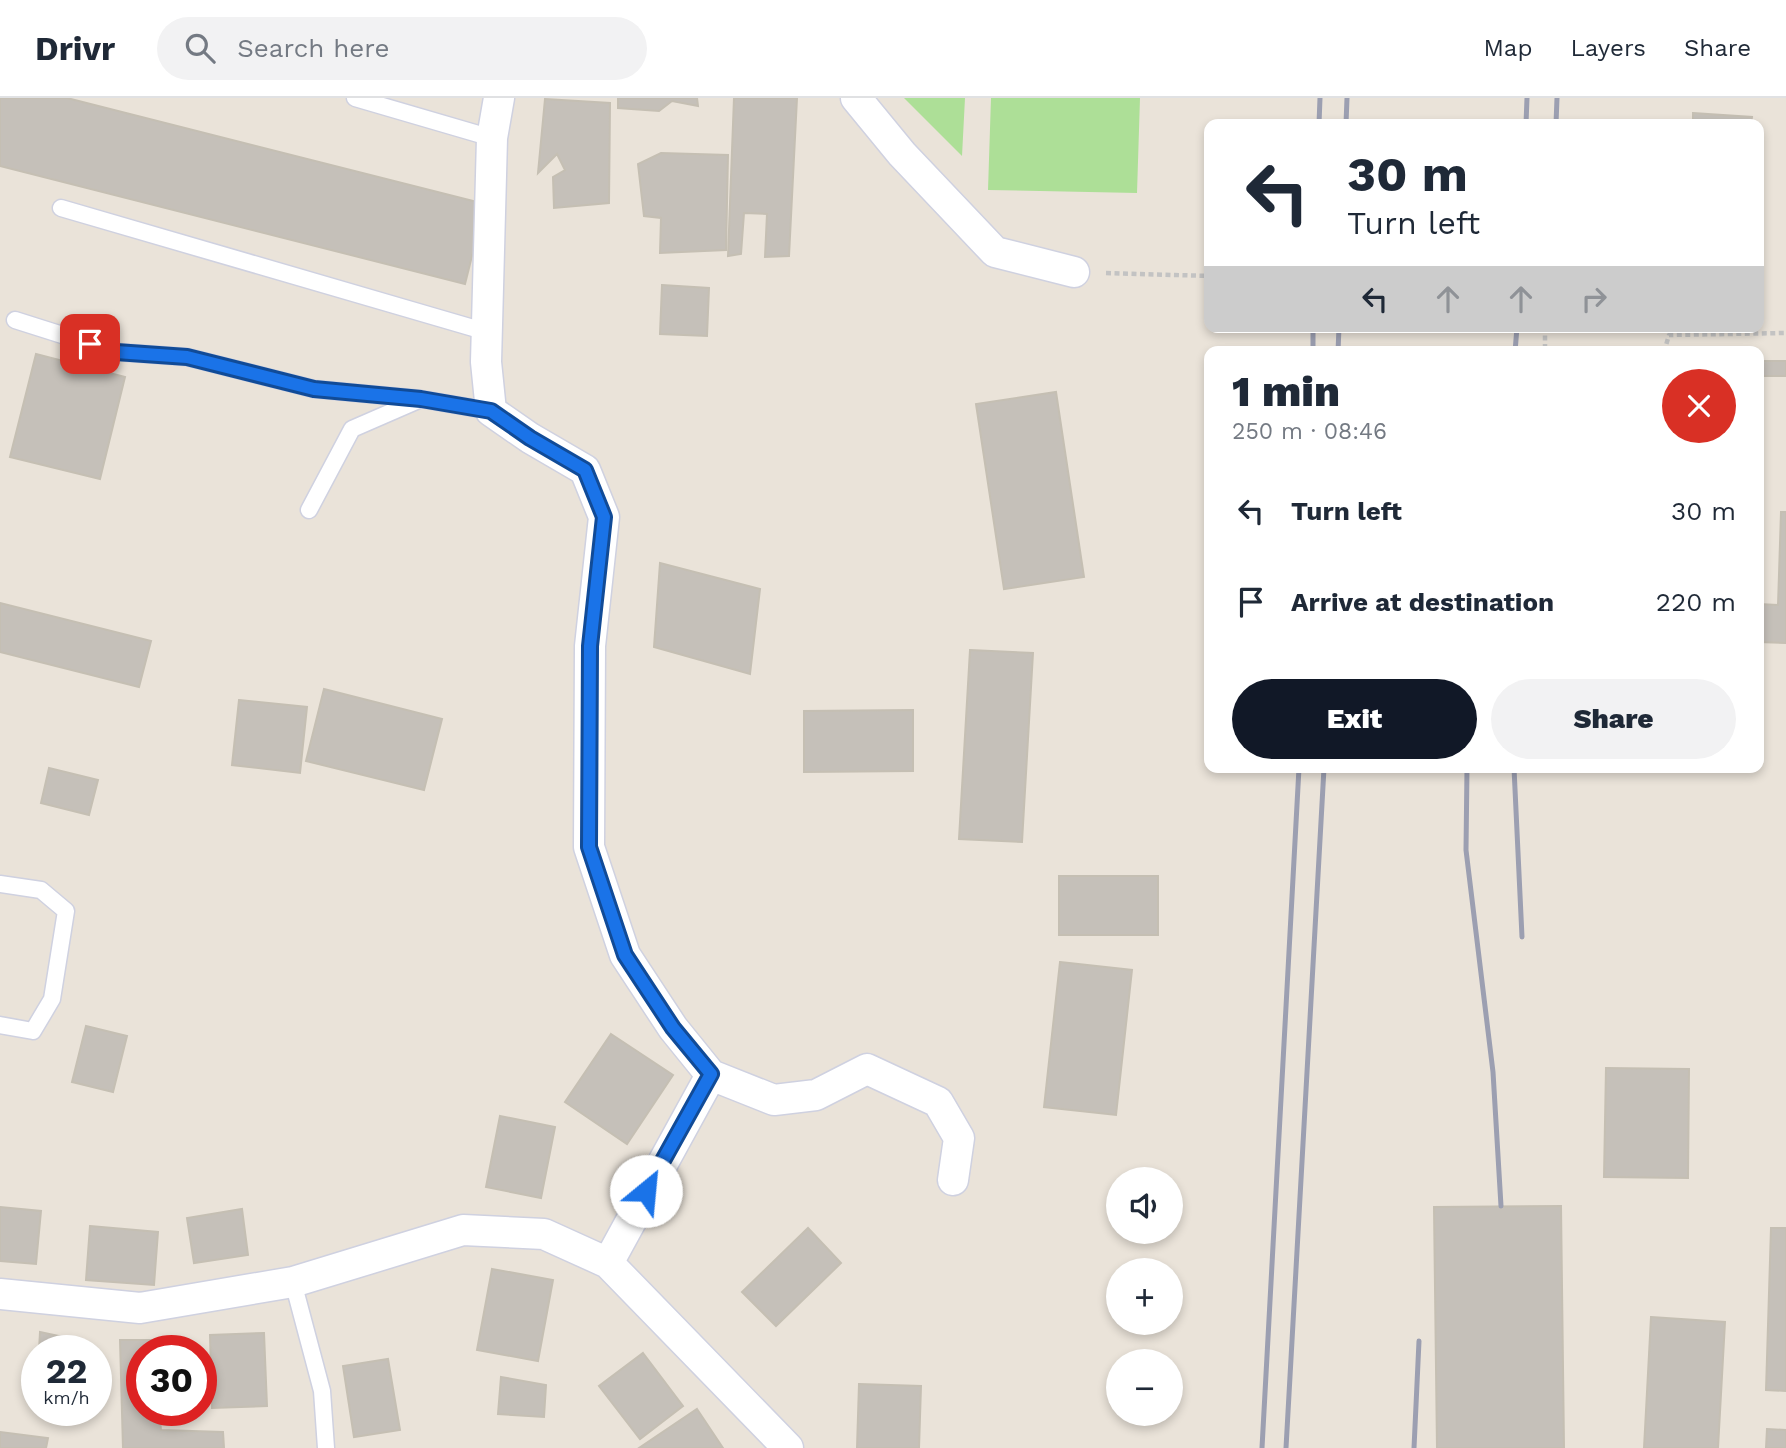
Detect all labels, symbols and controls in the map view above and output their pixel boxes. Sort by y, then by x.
search box [157,17,647,80]
text: Drivr [35,29,115,68]
icon: search [181,29,219,67]
text: Search here [237,33,390,63]
text: Map [1484,34,1532,62]
text: Layers [1570,34,1646,62]
text: Share [1684,34,1751,62]
text: 30 m [1347,145,1468,203]
icon: left [1232,147,1323,238]
text: Turn left [1347,204,1480,242]
icon: left [1356,280,1394,318]
icon: ahead [1429,280,1467,318]
icon: ahead [1502,280,1540,318]
icon: right [1575,280,1613,318]
pin [60,314,120,374]
icon: arrive [71,325,109,363]
text: 1 min [1232,367,1340,416]
button: close [1662,369,1736,443]
text: 250 m · 08:46 [1232,418,1387,445]
icon: left [1232,492,1270,530]
text: Turn left [1291,496,1402,526]
text: 30 m [1671,496,1736,526]
icon: arrive [1232,583,1270,621]
text: Arrive at destination [1291,587,1554,617]
text: 220 m [1656,587,1736,617]
button: Exit [1232,679,1477,759]
button: Share [1491,679,1736,759]
position arrow [609,1154,683,1228]
map controls [1106,1167,1183,1426]
button: sound [1106,1167,1183,1244]
button: + [1106,1258,1183,1335]
speed limit sign: 30 [126,1335,217,1426]
button: − [1106,1349,1183,1426]
text: 22 [46,1350,87,1392]
text: km/h [43,1387,90,1408]

